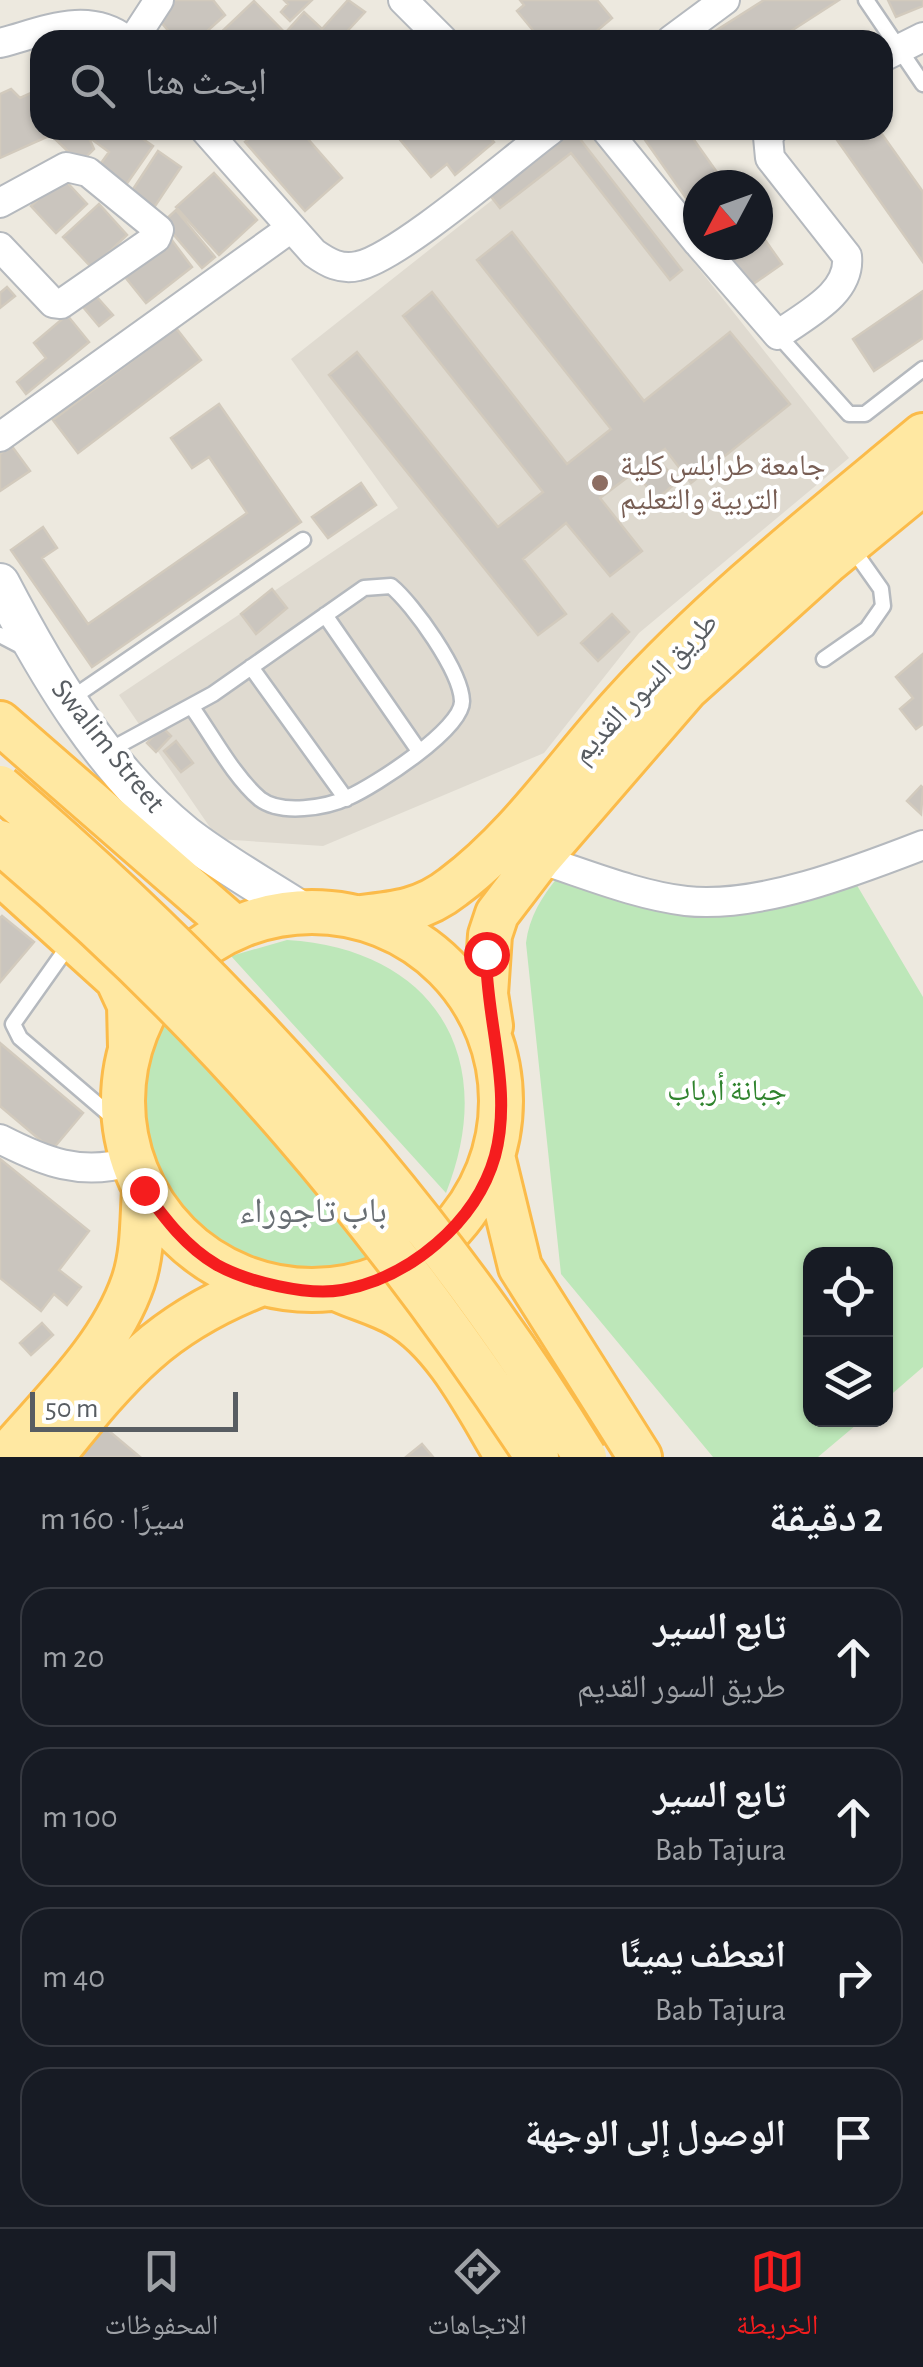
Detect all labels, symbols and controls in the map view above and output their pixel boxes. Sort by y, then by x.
search box [30,30,893,140]
icon: search [65,58,120,113]
text: ابحث هنا [145,64,267,102]
north arrow [683,170,773,260]
place label: جامعة طرابلس كلية التربية والتعليم [620,451,826,519]
marker: جامعة طرابلس كلية التربية والتعليم [589,472,611,494]
street label: طريق السور القديم [566,607,727,772]
street label: Swalim Street [46,674,171,818]
route start [464,932,510,978]
park label: جبانة أرباب [667,1071,787,1107]
route end [122,1168,168,1214]
district label: باب تاجوراء [239,1194,387,1230]
map controls [803,1247,893,1427]
button: locate [803,1247,893,1337]
button: layers [803,1337,893,1427]
scale bar [30,1387,238,1432]
text: 50 m [45,1395,99,1423]
text: 2 دقيقة [769,1497,883,1539]
text: سيرًا · 160 m [40,1503,185,1535]
text: تابع السير [653,1609,786,1647]
icon: ahead [826,1630,881,1685]
text: 20 m [42,1641,104,1673]
text: طريق السور القديم [577,1671,786,1703]
text: تابع السير [653,1777,786,1815]
icon: ahead [826,1790,881,1845]
text: 100 m [42,1801,118,1833]
text: Bab Tajura [655,1834,786,1866]
text: انعطف يمينًا [619,1937,786,1975]
icon: right [826,1950,881,2005]
text: 40 m [42,1961,105,1993]
text: Bab Tajura [655,1994,786,2026]
icon: arrive [826,2110,881,2165]
text: الوصول إلى الوجهة [525,2116,786,2154]
tab: المحفوظات [105,2244,218,2352]
tab: الاتجاهات [428,2244,527,2352]
tab: الخريطة [736,2244,818,2352]

